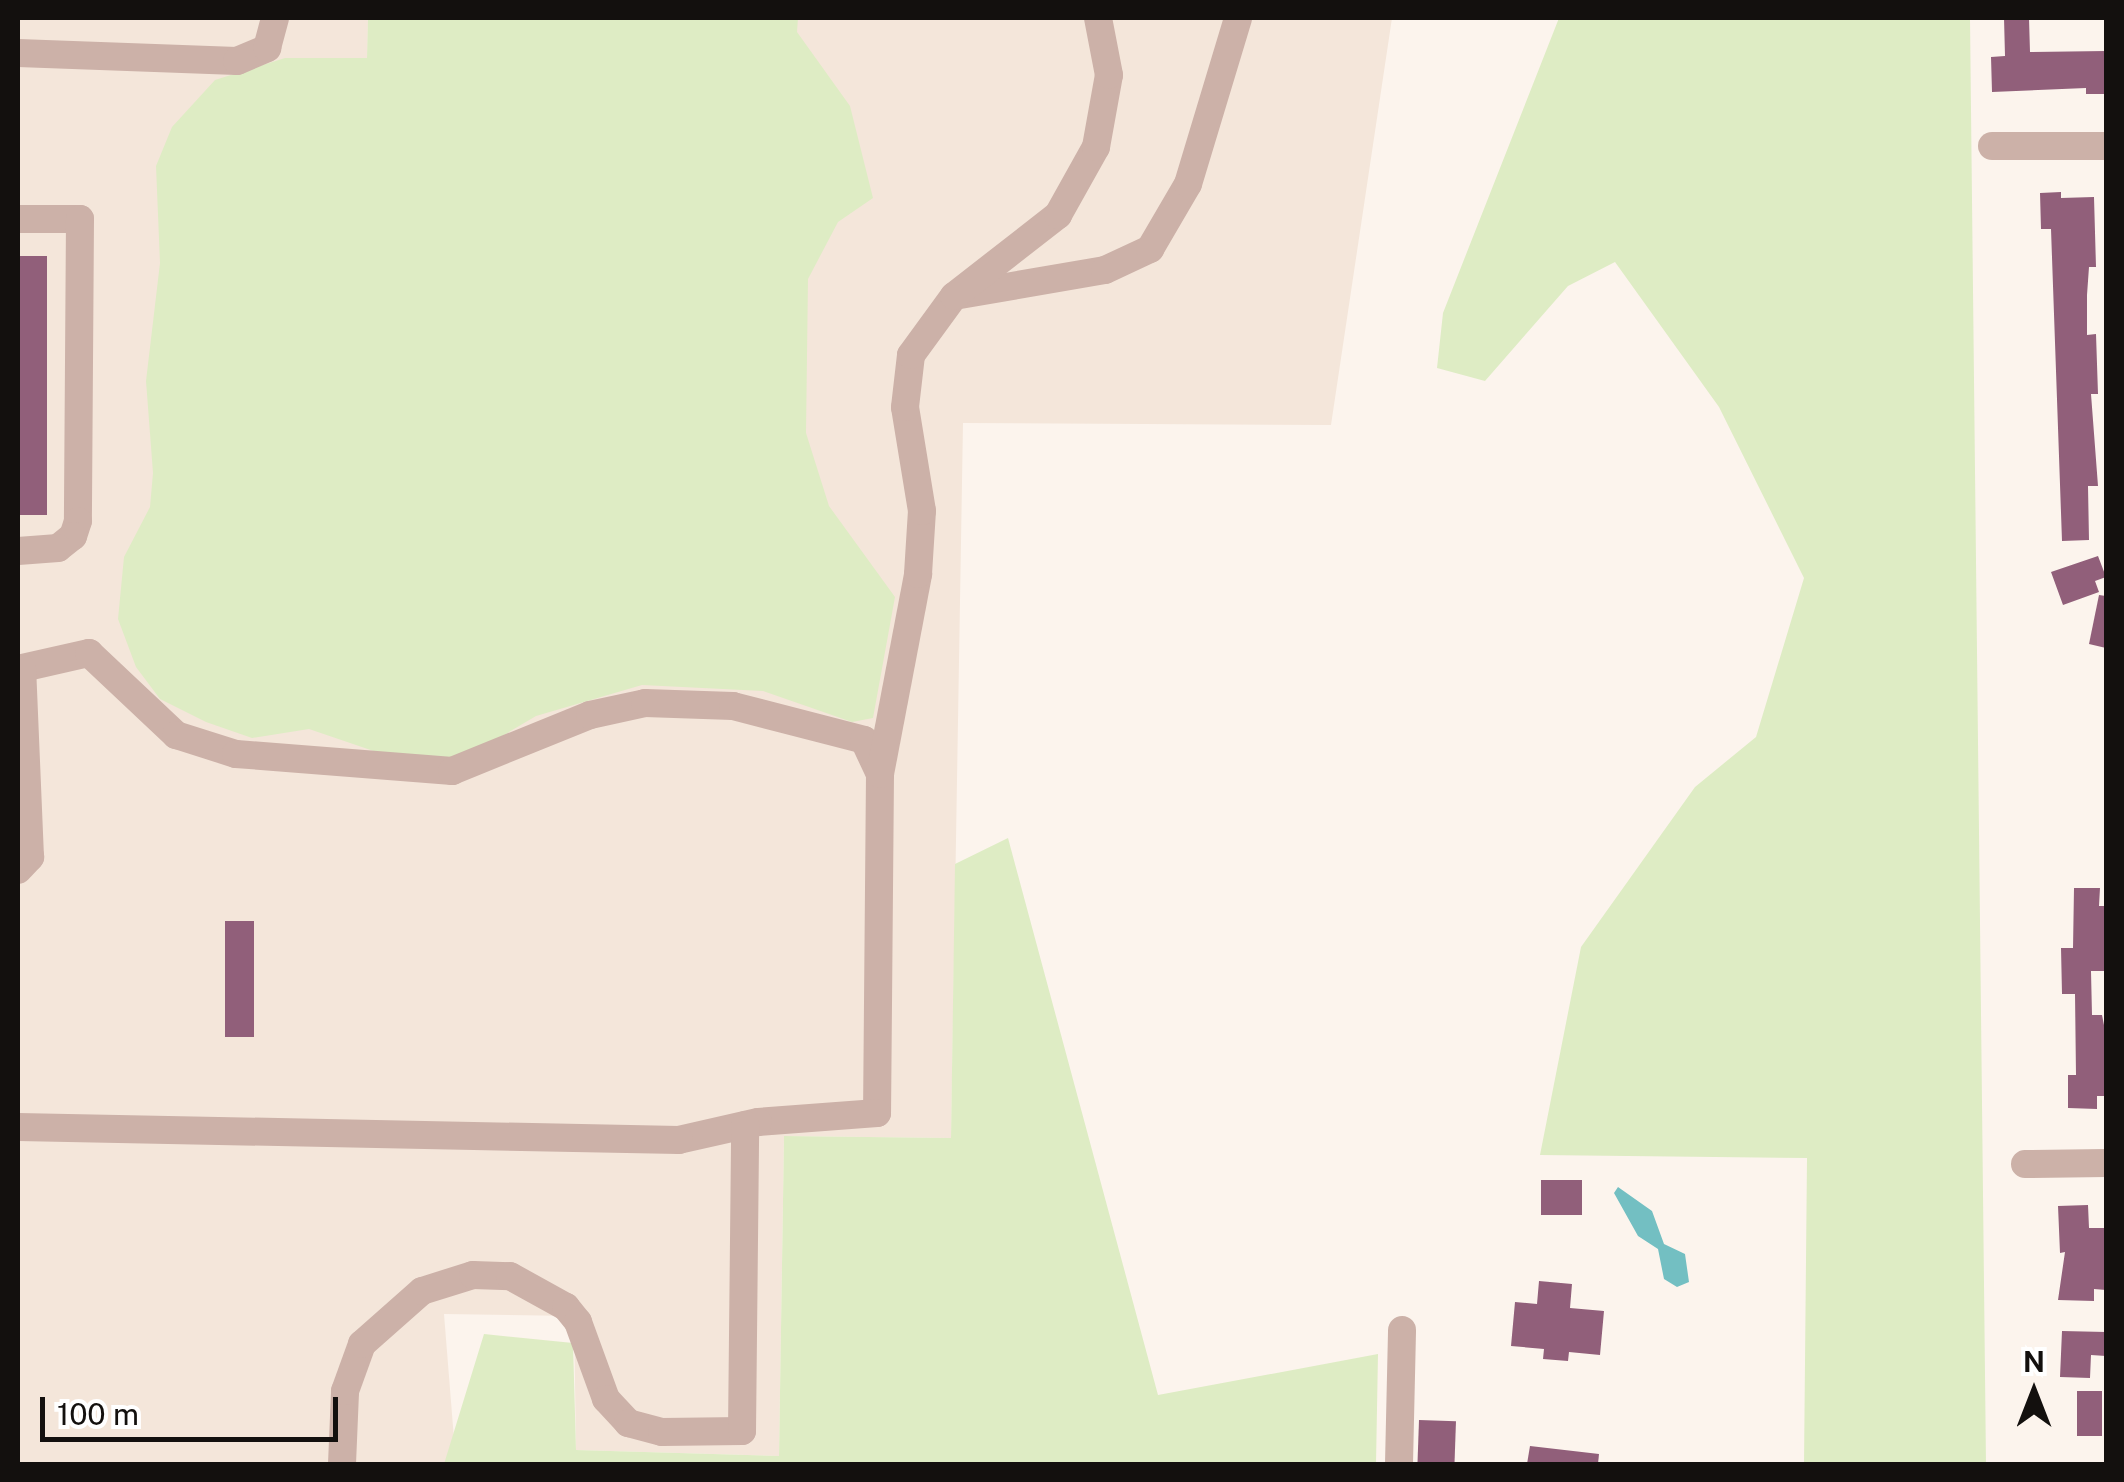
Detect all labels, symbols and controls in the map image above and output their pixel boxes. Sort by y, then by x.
north arrow [1984,1342,2084,1442]
text: N [2023,1345,2045,1378]
scale bar [45,1377,342,1439]
text: 100 m [57,1396,139,1432]

